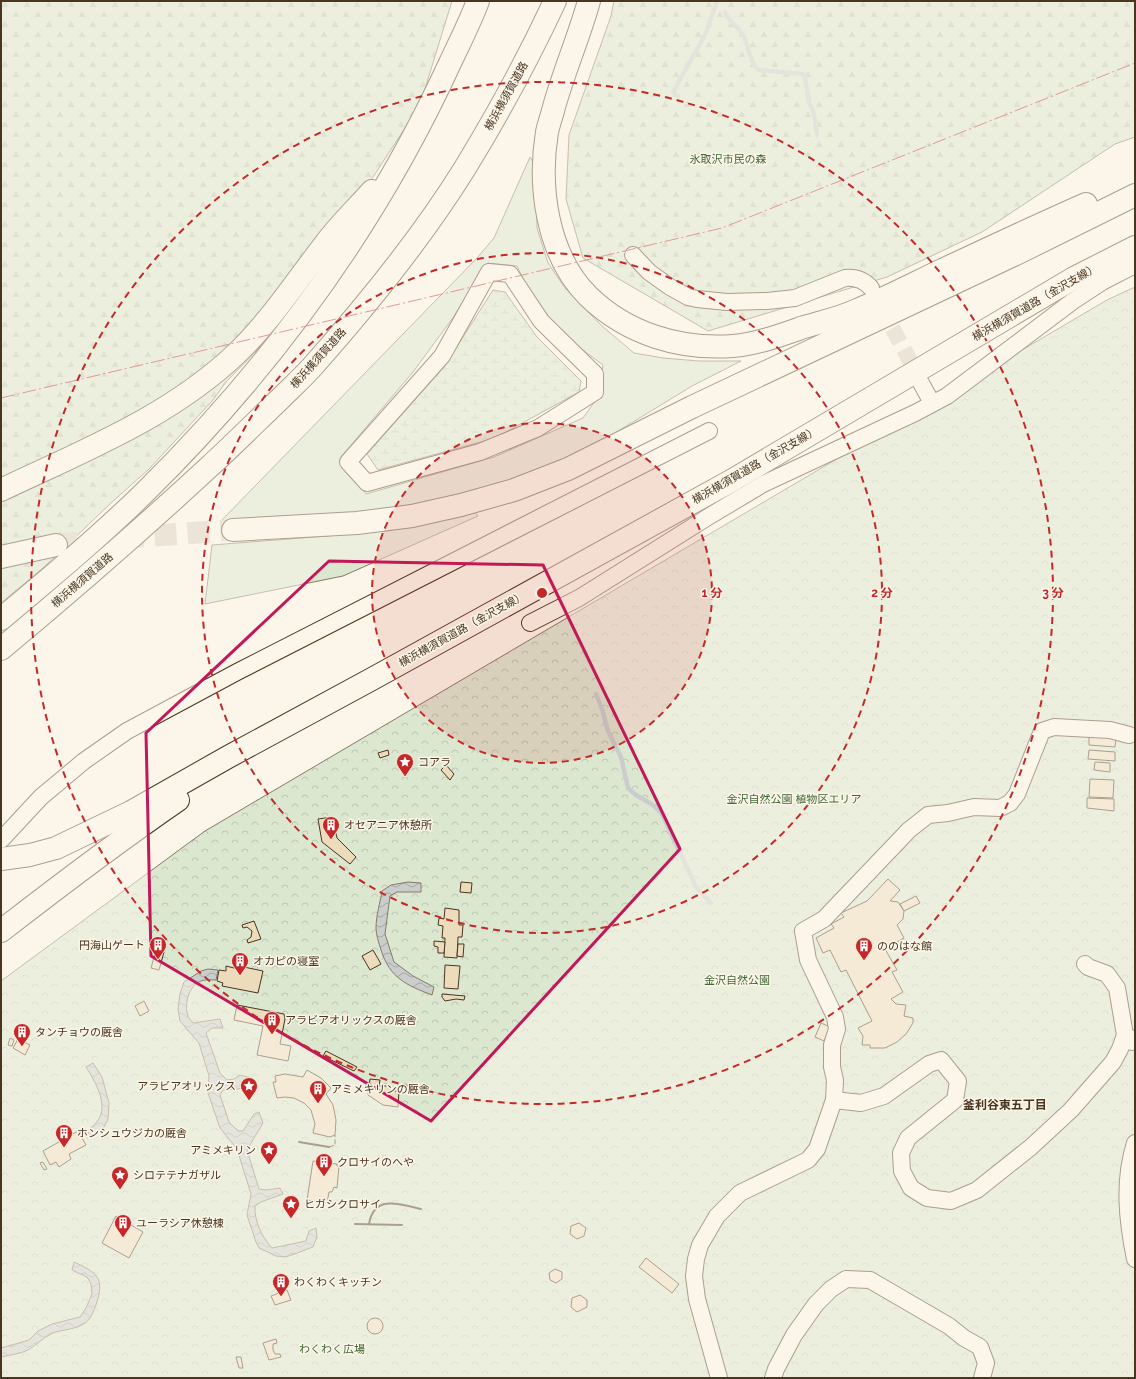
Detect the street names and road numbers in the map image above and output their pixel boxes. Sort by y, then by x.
street label: 横浜横須賀道路 [482,59,531,133]
street label: 横浜横須賀道路（金沢支線） [970,261,1100,344]
street label: 横浜横須賀道路 [288,325,349,391]
street label: 横浜横須賀道路（金沢支線） [690,424,820,507]
street label: 横浜横須賀道路 [49,550,116,611]
street label: 横浜横須賀道路（金沢支線） [397,589,528,670]

